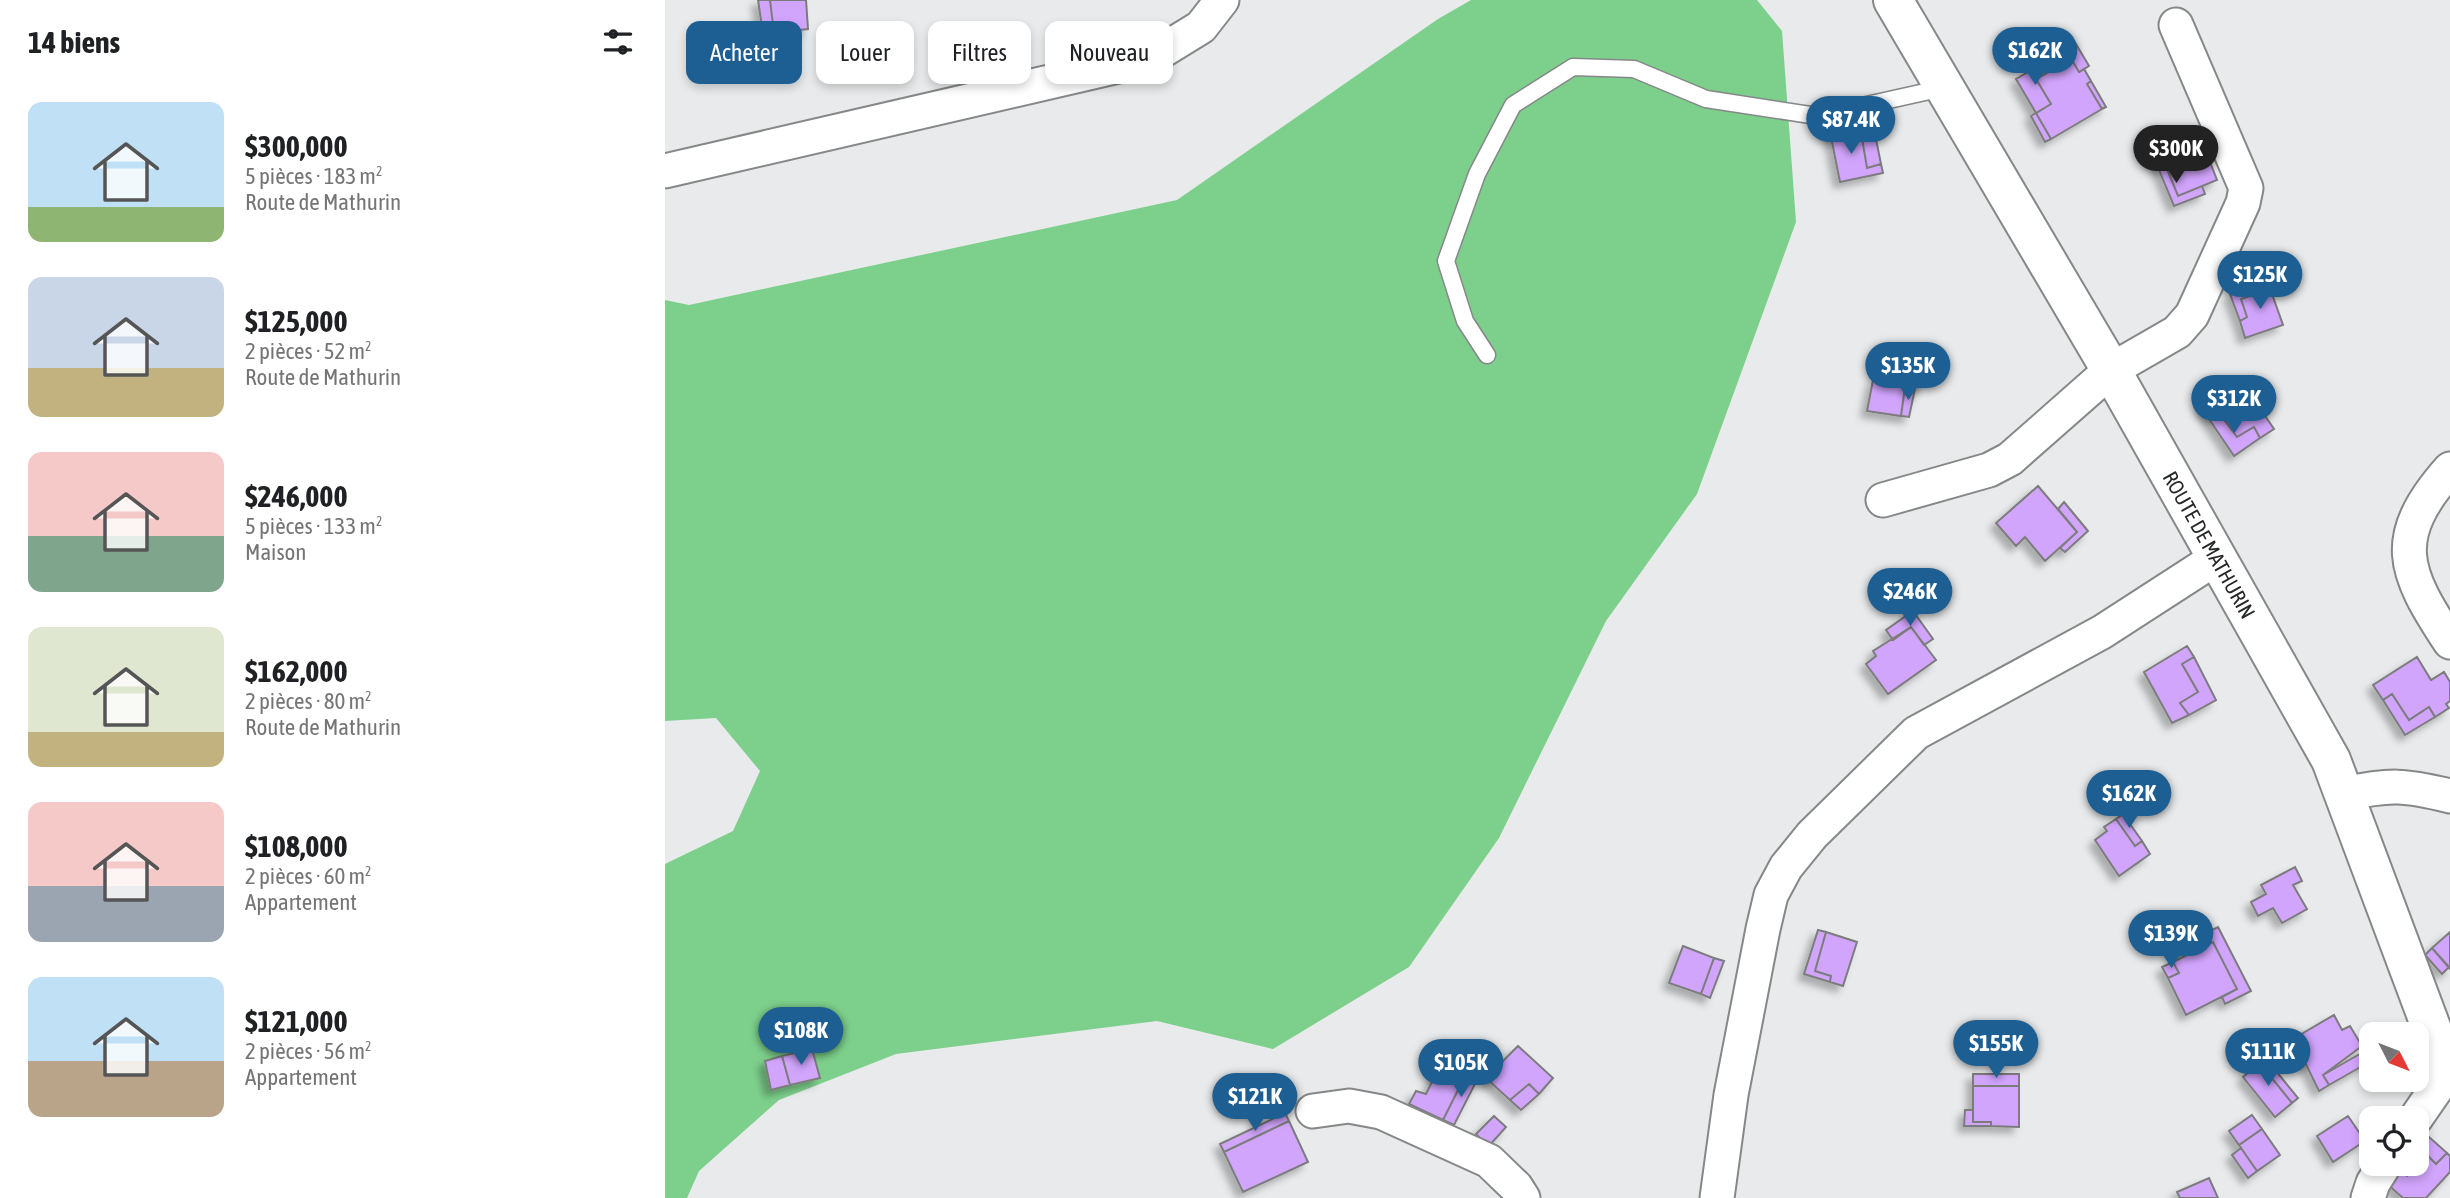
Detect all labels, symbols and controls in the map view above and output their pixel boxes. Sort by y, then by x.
chip: Acheter [686,21,802,84]
chip: Louer [816,21,914,84]
chip: Filtres [928,21,1031,84]
chip: Nouveau [1045,21,1173,84]
icon: filters [599,23,637,61]
text: 14 biens [28,25,120,59]
pin: $162K [1986,28,2084,87]
text: $162K [2008,37,2062,63]
pin: $87.4K [1794,96,1908,156]
text: $87.4K [1822,106,1880,132]
pin: $300K [2127,125,2225,185]
text: $300,000 [245,129,348,163]
icon: home [84,130,168,214]
text: $300K [2149,135,2203,161]
text: 5 pièces · 183 m² [245,163,382,189]
text: Route de Mathurin [245,189,401,215]
pin: $125K [2211,252,2309,311]
text: $125K [2233,261,2287,287]
text: $125,000 [245,304,348,338]
icon: home [84,305,168,389]
text: 2 pièces · 52 m² [245,338,372,364]
pin: $135K [1859,342,1957,402]
text: $135K [1881,352,1935,378]
text: Route de Mathurin [245,364,401,390]
pin: $312K [2185,376,2283,435]
text: $312K [2207,385,2261,411]
street label: ROUTE DE MATHURIN [2158,467,2261,623]
text: $246,000 [245,479,348,513]
icon: home [84,480,168,564]
text: 5 pièces · 133 m² [245,513,382,539]
text: Maison [245,539,306,565]
pin: $246K [1861,568,1959,628]
text: $246K [1883,578,1937,604]
text: $162,000 [245,654,348,688]
icon: home [84,655,168,739]
text: 2 pièces · 80 m² [245,688,372,714]
text: Route de Mathurin [245,714,401,740]
pin: $162K [2080,770,2178,830]
text: $162K [2102,780,2156,806]
text: $108,000 [245,829,348,863]
icon: home [84,830,168,914]
text: 2 pièces · 60 m² [245,863,372,889]
text: Appartement [245,889,357,915]
pin: $139K [2122,911,2220,970]
text: $139K [2144,920,2198,946]
text: $121,000 [245,1004,348,1038]
icon: home [84,1005,168,1089]
pin: $108K [752,1007,850,1067]
text: $108K [774,1017,828,1043]
pin: $155K [1947,1020,2045,1080]
north arrow [2359,1022,2429,1092]
map controls [2359,1022,2429,1176]
pin: $111K [2219,1028,2317,1088]
text: $155K [1969,1030,2023,1056]
text: 2 pièces · 56 m² [245,1038,372,1064]
text: $111K [2241,1038,2295,1064]
pin: $105K [1412,1040,1510,1099]
text: $105K [1434,1049,1488,1075]
text: Appartement [245,1064,357,1090]
pin: $121K [1206,1074,1304,1133]
text: $121K [1228,1083,1282,1109]
button: locate [2359,1106,2429,1176]

